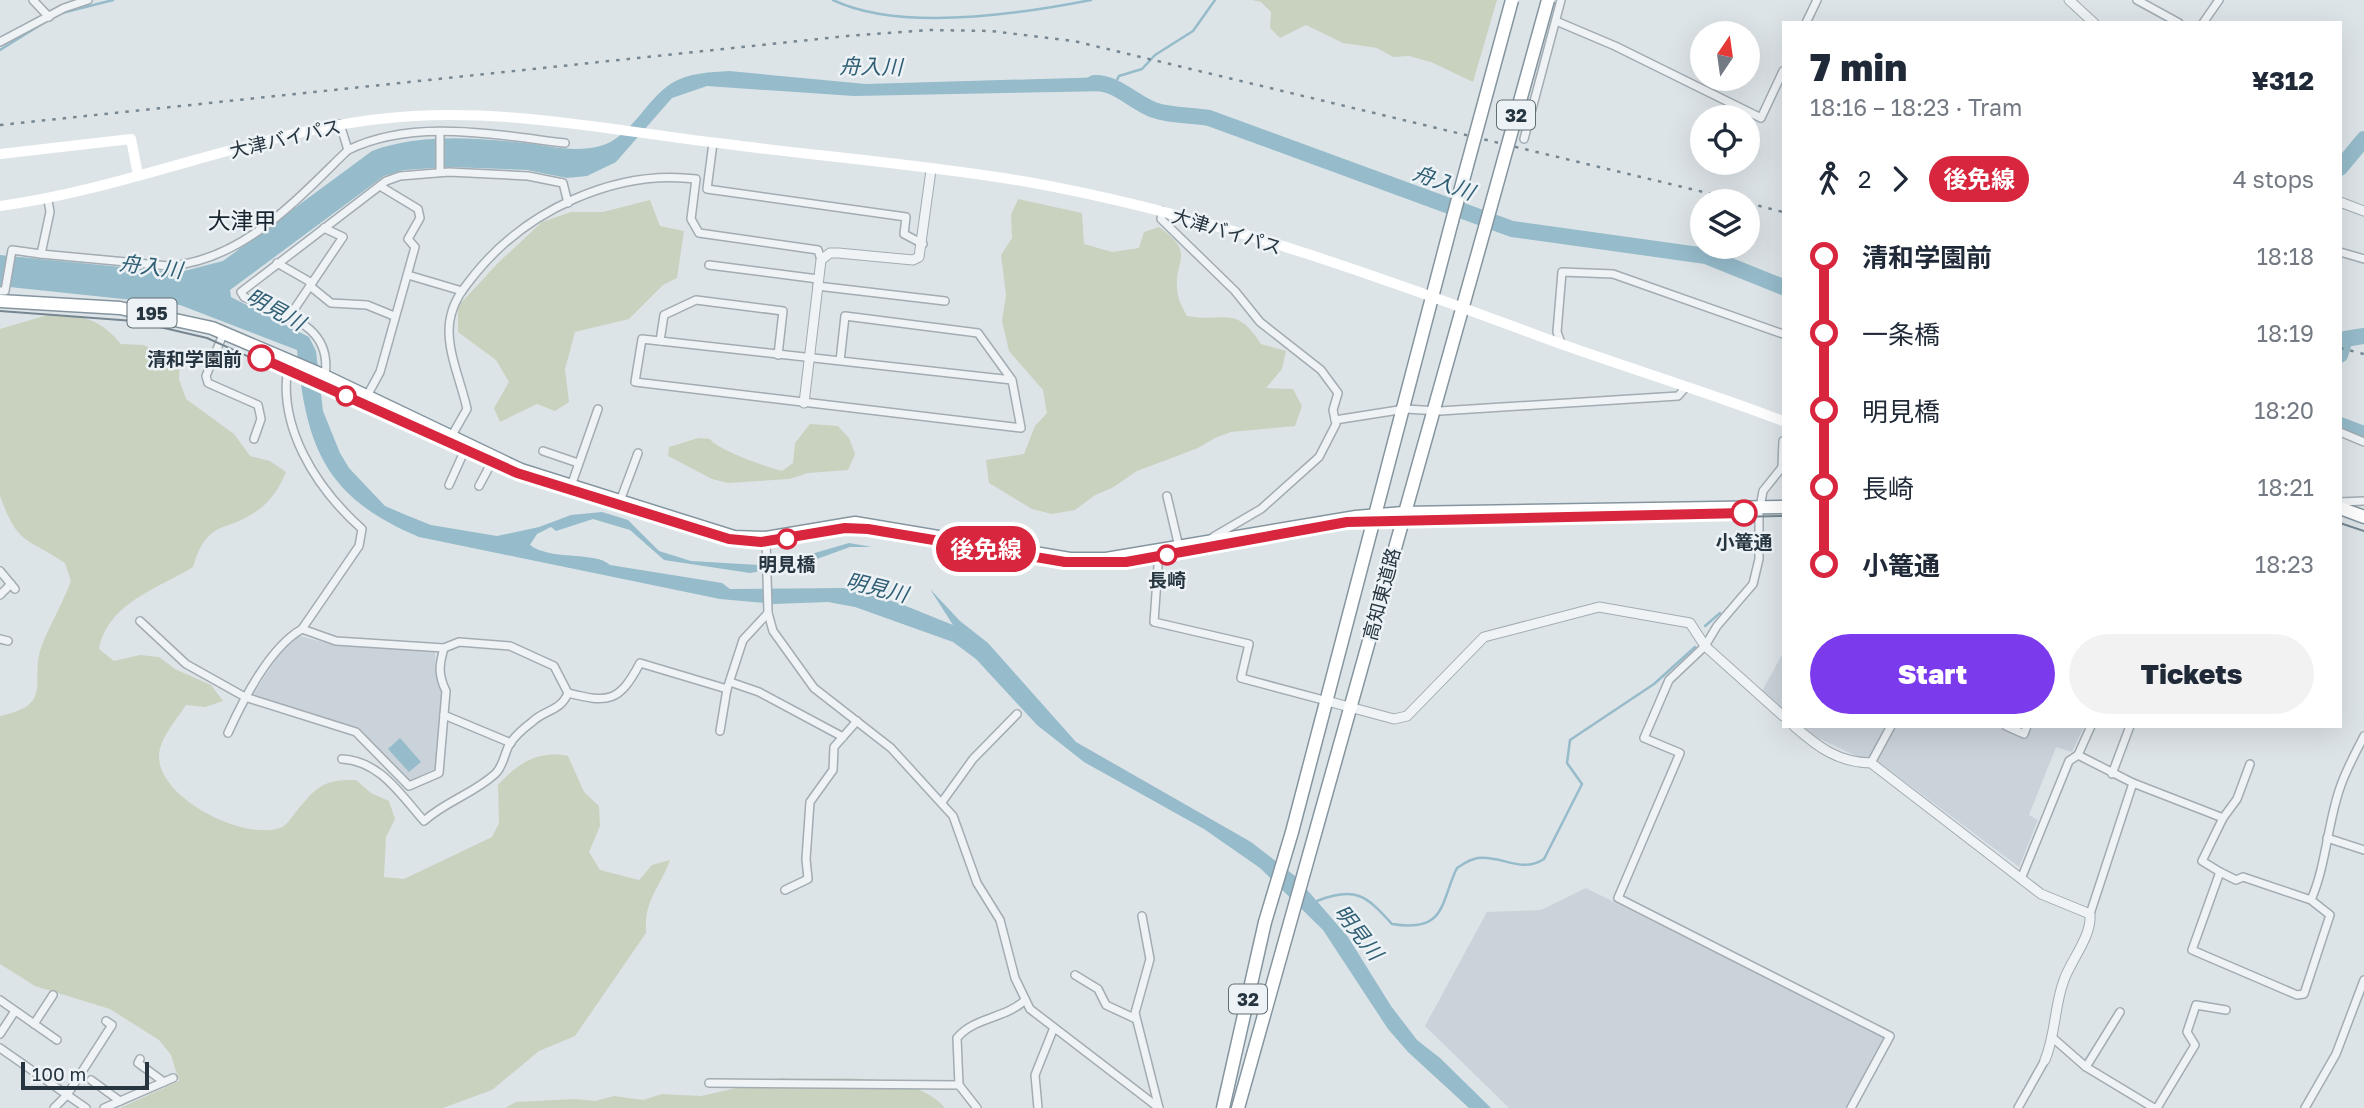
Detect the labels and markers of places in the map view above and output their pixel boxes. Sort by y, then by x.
marker: 清和学園前 [248,345,274,371]
place label: 清和学園前 [147,347,242,370]
unlabelled marker [336,386,356,406]
marker: 小篭通 [1731,500,1757,526]
marker: 明見橋 [777,529,797,549]
place label: 小篭通 [1715,530,1773,553]
marker: 長崎 [1157,545,1177,565]
place label: 明見橋 [758,552,816,575]
place label: 長崎 [1148,568,1186,591]

